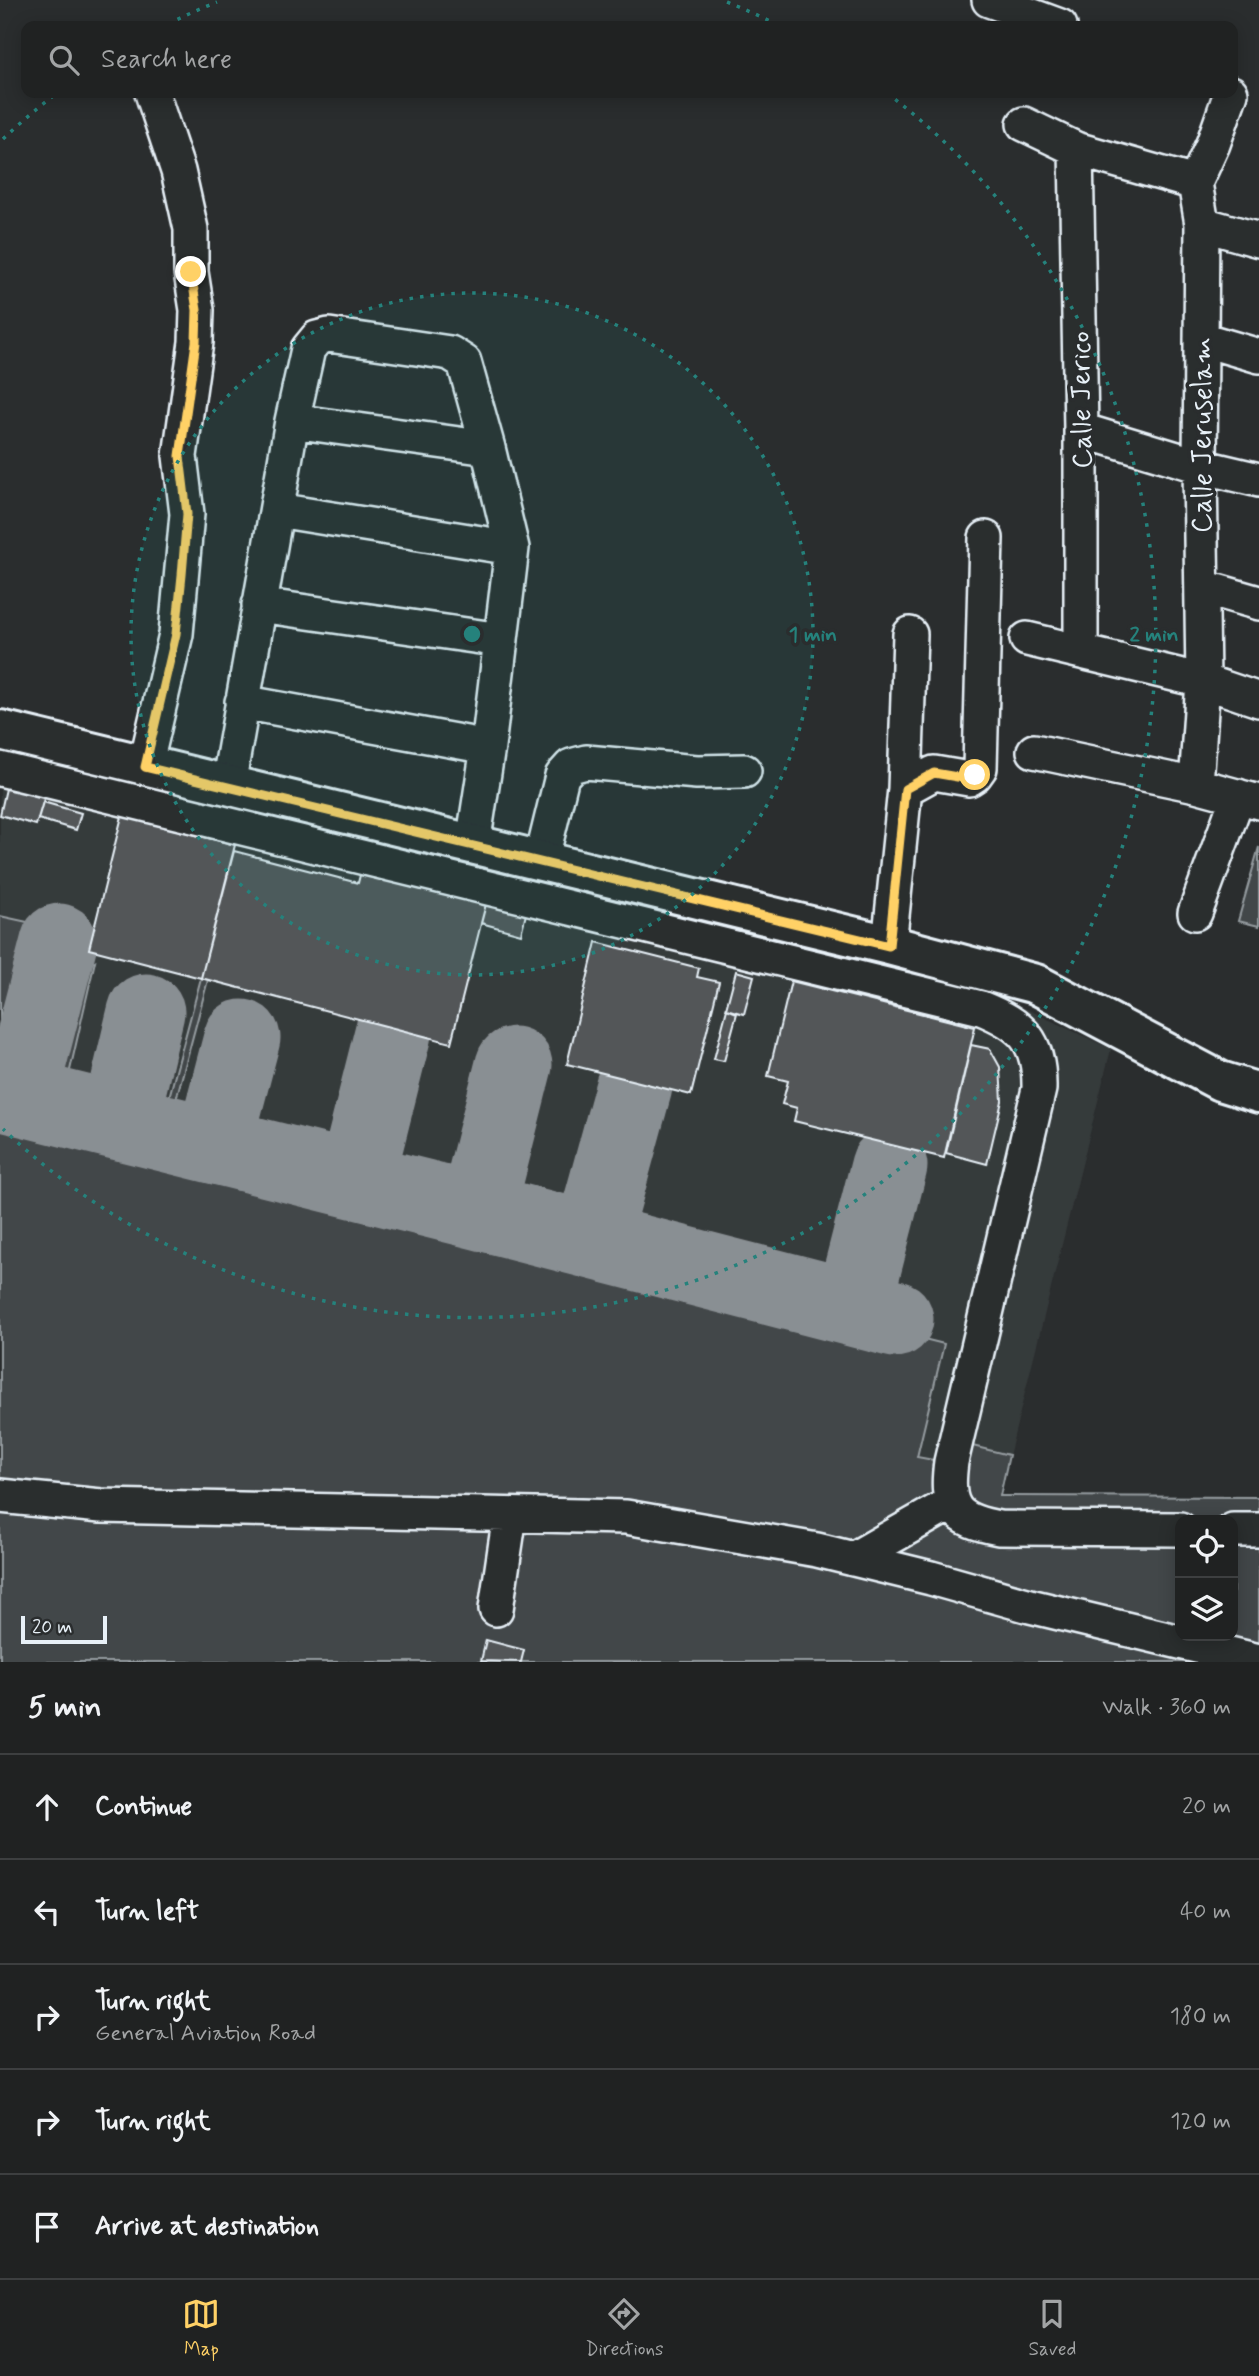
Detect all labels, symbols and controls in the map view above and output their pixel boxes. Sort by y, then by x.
search box [21,21,1238,98]
icon: search [45,41,83,79]
text: Search here [101,43,232,77]
route end [175,256,206,287]
street label: Calle Jerico [1063,331,1102,469]
street label: Calle Jeruselam [1185,337,1222,533]
text: 1 min [789,621,837,649]
text: 2 min [1129,621,1179,649]
centre of rings [460,622,484,646]
route start [959,759,990,790]
map controls [1175,1515,1238,1641]
button: locate [1175,1515,1238,1578]
button: layers [1175,1578,1238,1641]
scale bar [21,1613,107,1645]
text: 20 m [32,1615,72,1640]
text: 5 min [28,1688,102,1727]
text: Walk · 360 m [1102,1693,1231,1723]
icon: ahead [28,1788,66,1826]
text: Continue [95,1790,192,1824]
text: 20 m [1182,1792,1231,1822]
icon: left [28,1893,66,1931]
text: Turn left [95,1895,199,1929]
text: 40 m [1180,1897,1231,1927]
text: Turn right [95,1985,211,2019]
icon: right [28,1998,66,2036]
text: 180 m [1170,2002,1231,2032]
text: General Aviation Road [95,2019,316,2049]
icon: right [28,2103,66,2141]
text: Turn right [95,2105,211,2139]
text: 120 m [1170,2107,1231,2137]
icon: arrive [28,2208,66,2246]
text: Arrive at destination [95,2210,319,2244]
tab: Map [182,2295,220,2362]
tab: Directions [585,2295,664,2362]
tab: Saved [1028,2295,1076,2362]

